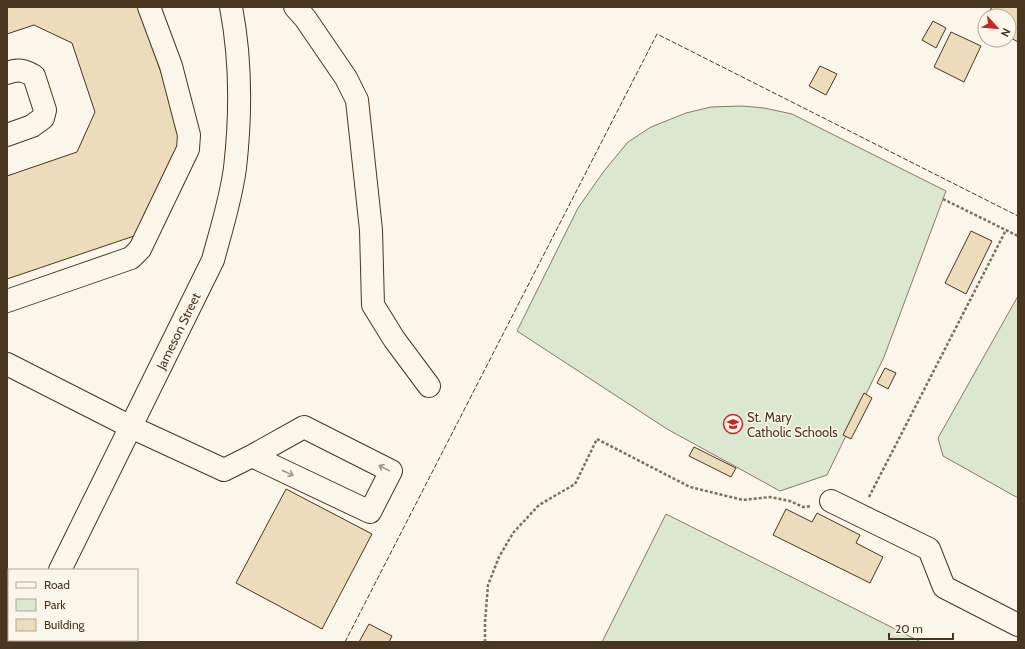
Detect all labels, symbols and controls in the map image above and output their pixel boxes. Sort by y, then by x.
north arrow [977,8,1017,48]
text: N [998,26,1014,39]
street label: Jameson Street [152,289,204,373]
place label: St. Mary Catholic Schools [747,409,838,440]
school or university icon: St. Mary Catholic Schools [722,413,744,435]
one-way arrow [378,464,390,471]
one-way arrow [281,470,293,477]
legend [8,569,138,641]
text: Road [44,577,70,592]
text: Park [44,597,66,612]
scale bar [889,615,953,641]
text: Building [44,617,86,632]
text: 20 m [895,621,923,636]

